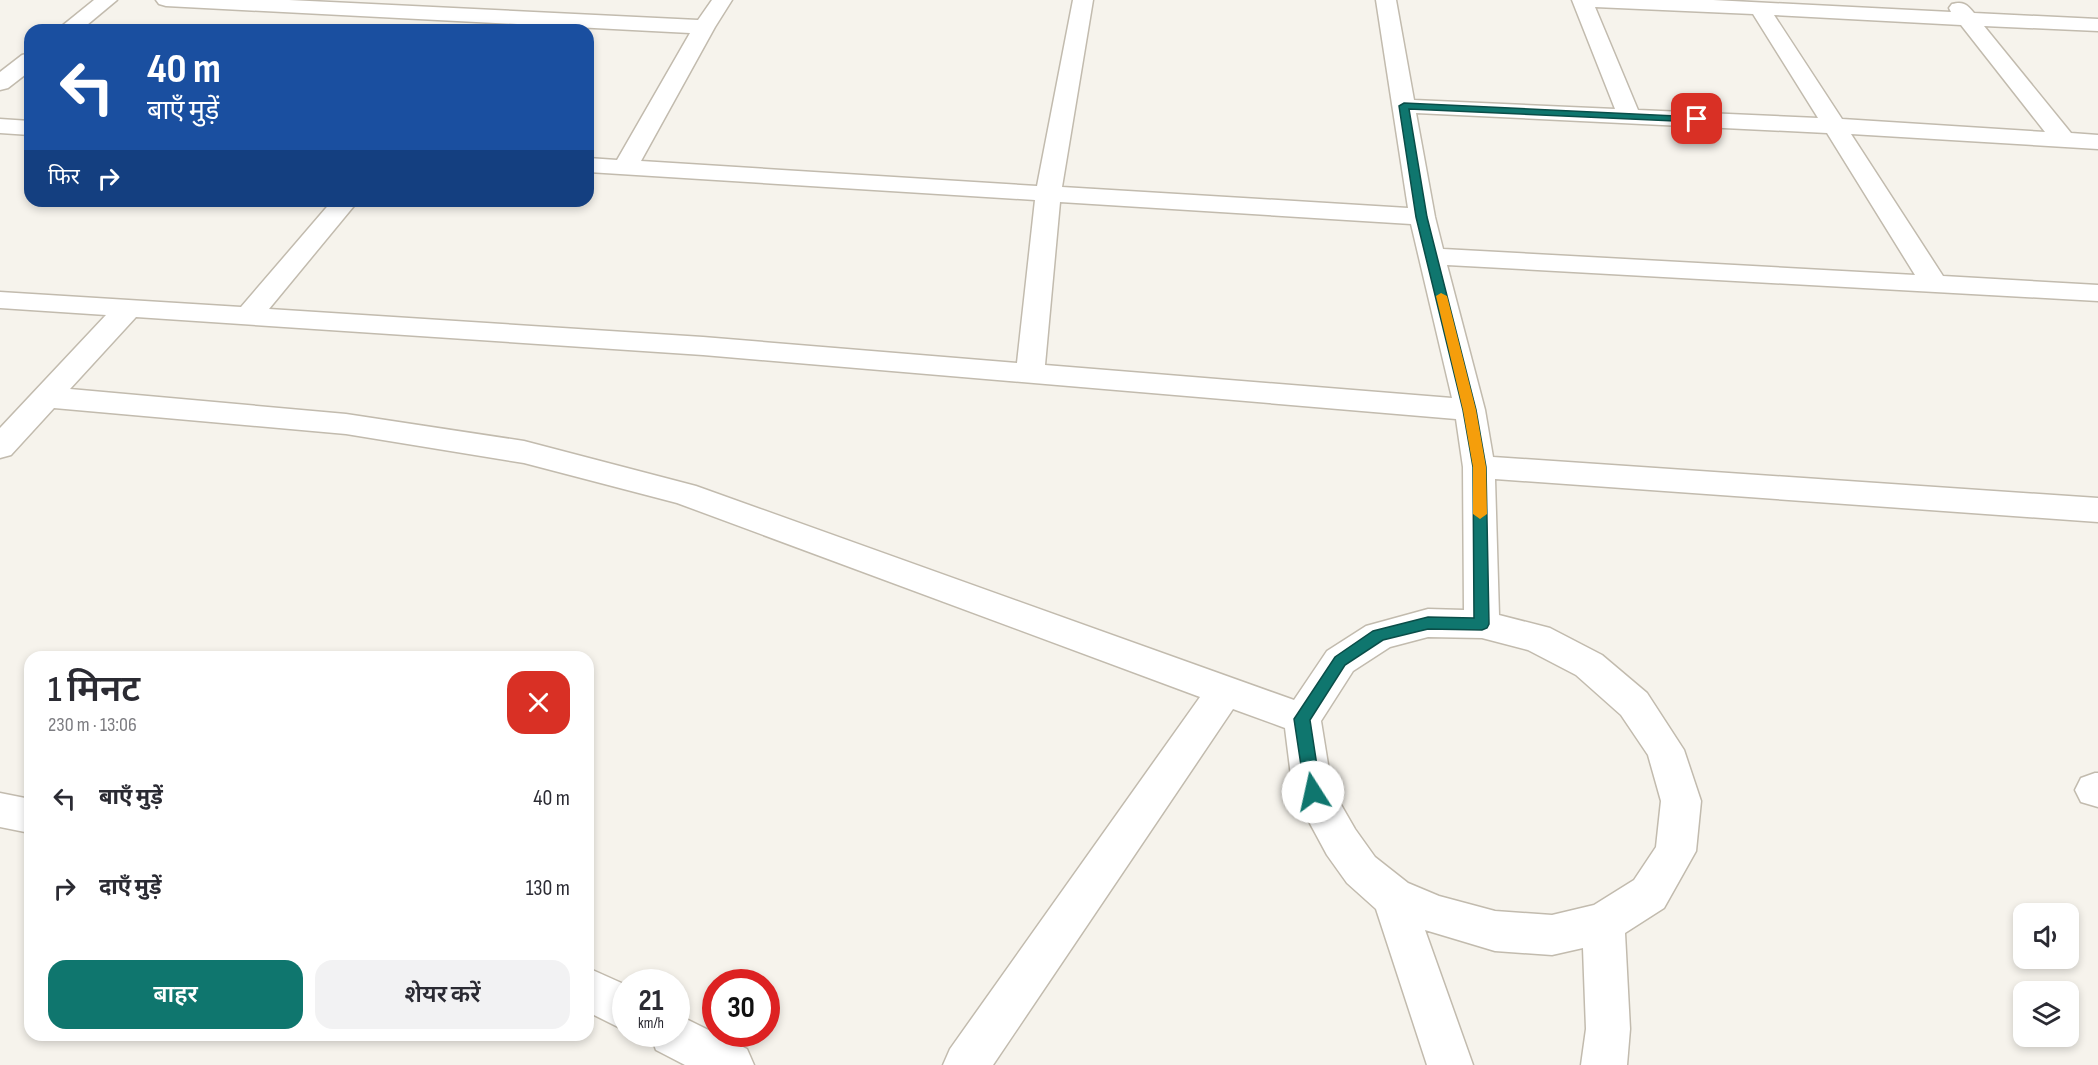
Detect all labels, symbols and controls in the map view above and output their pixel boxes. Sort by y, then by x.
text: 40 m [147,44,221,95]
icon: left [48,48,126,126]
pin [1671,93,1722,144]
text: बाएँ मुड़ें [147,95,219,127]
icon: arrive [1680,102,1713,135]
icon: right [92,162,125,195]
text: फिर [48,164,80,191]
text: 1 मिनट [48,669,140,712]
button: close [507,671,570,734]
text: 230 m · 13:06 [48,713,137,737]
position arrow [1281,760,1345,824]
icon: left [48,782,81,815]
text: बाएँ मुड़ें [99,784,163,811]
text: 40 m [533,785,570,812]
icon: right [48,872,81,905]
text: दाएँ मुड़ें [99,874,162,901]
text: 130 m [526,875,570,902]
map controls [2013,903,2079,1047]
button: sound [2013,903,2079,969]
button: बाहर [48,960,303,1029]
button: शेयर करें [315,960,570,1029]
speed limit sign: 30 [702,969,780,1047]
button: layers [2013,981,2079,1047]
text: 21 [639,983,663,1019]
text: km/h [638,1014,664,1033]

